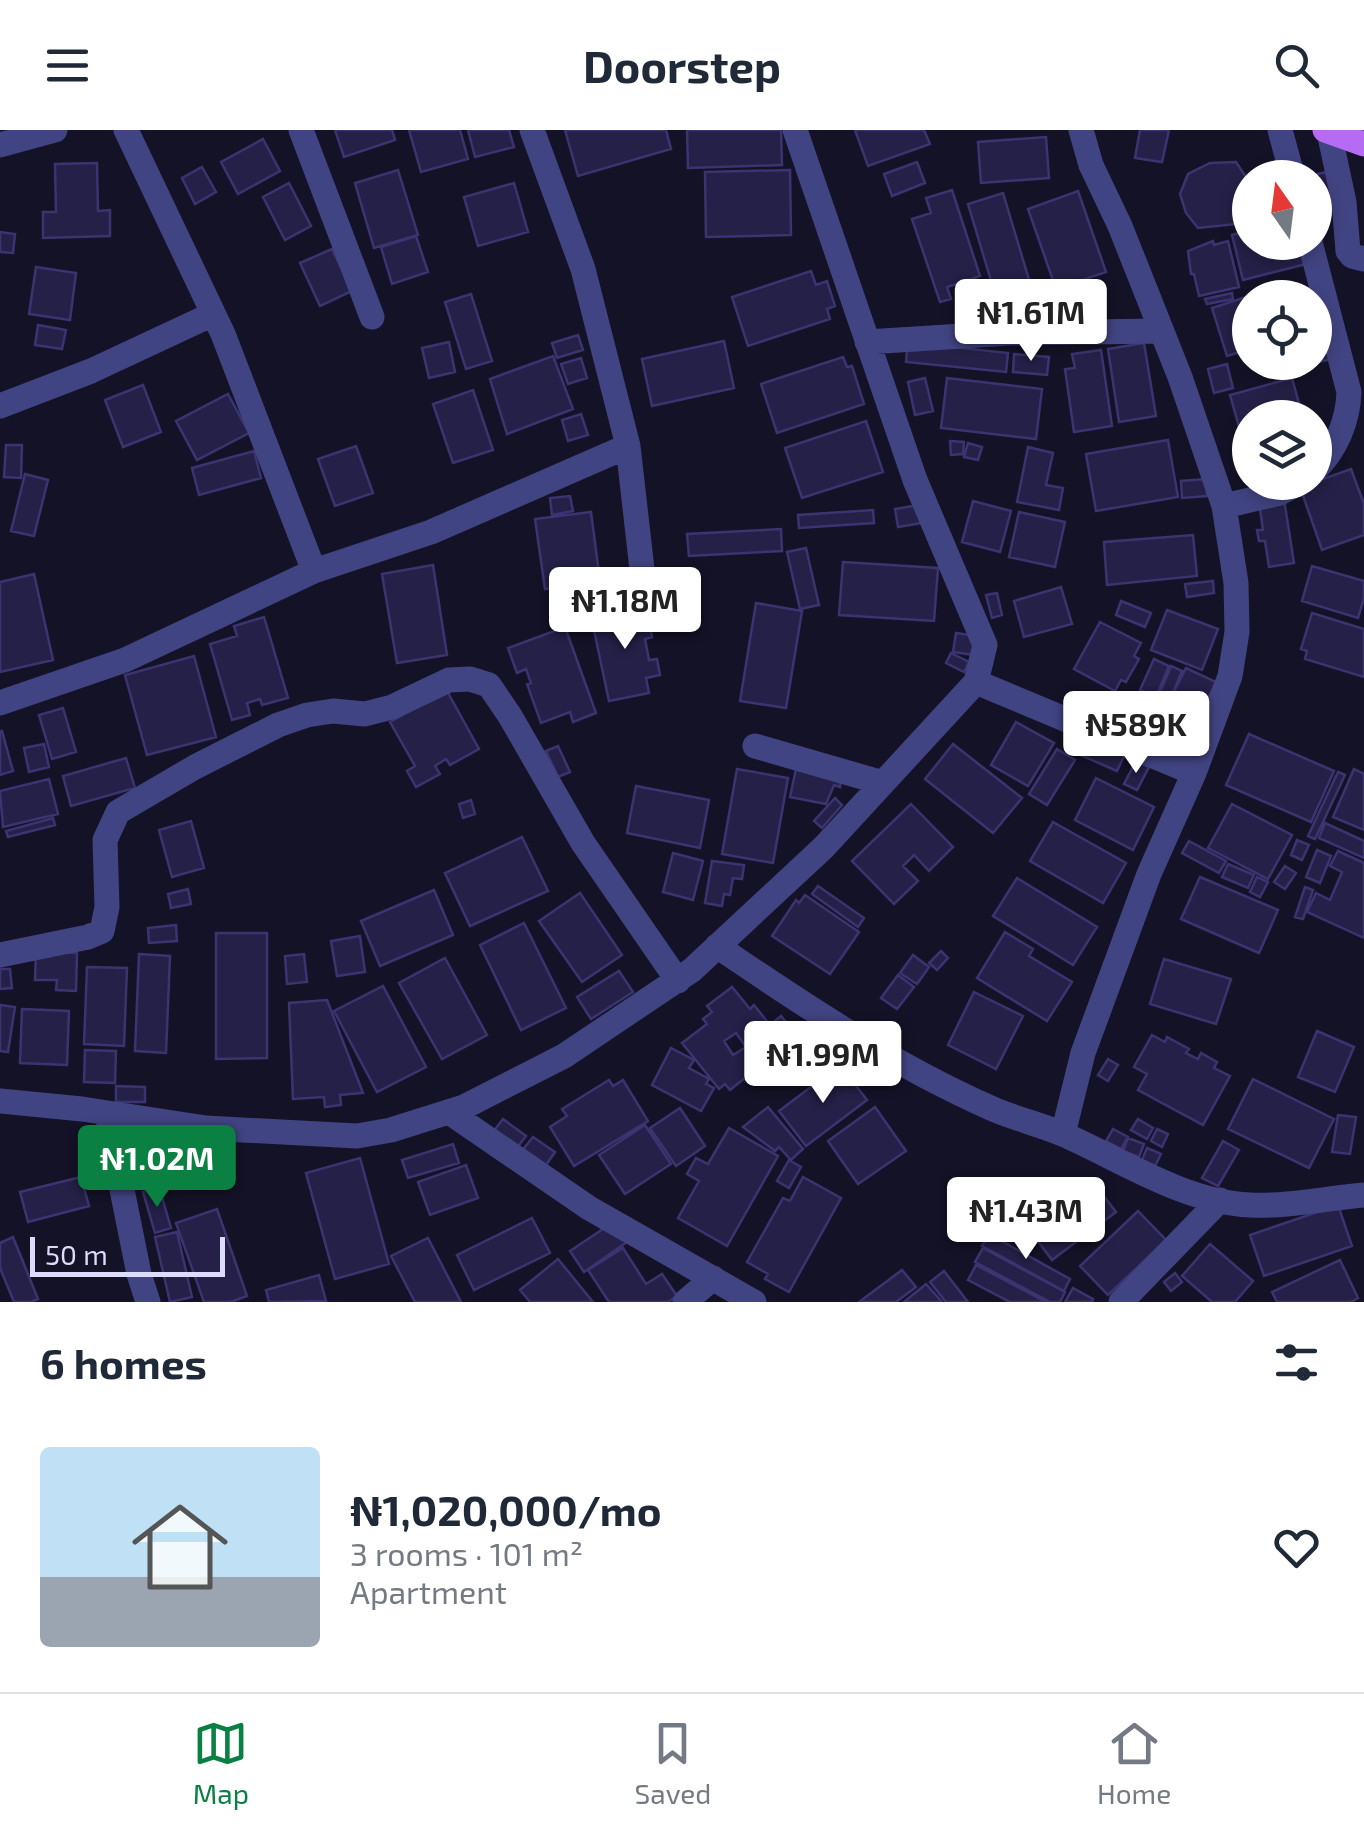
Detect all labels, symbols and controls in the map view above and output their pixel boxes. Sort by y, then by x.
icon: menu [40,38,95,93]
text: Doorstep [583,38,781,92]
icon: search [1269,38,1324,93]
north arrow [1232,160,1332,260]
map controls [1232,160,1332,500]
pin: ₦1.61M [950,279,1112,364]
button: locate [1232,280,1332,380]
text: ₦1.61M [977,292,1085,330]
button: layers [1232,400,1332,500]
pin: ₦1.18M [544,567,706,652]
text: ₦1.18M [571,580,679,618]
pin: ₦589K [1066,691,1206,776]
text: ₦589K [1085,704,1187,742]
pin: ₦1.99M [742,1021,904,1106]
text: ₦1.99M [766,1034,880,1072]
pin: ₦1.02M [76,1125,238,1210]
text: ₦1.02M [100,1138,214,1176]
pin: ₦1.43M [945,1177,1107,1262]
text: ₦1.43M [969,1190,1083,1228]
scale bar [30,1232,225,1276]
text: 50 m [45,1237,108,1271]
icon: filters [1269,1335,1324,1390]
text: 6 homes [40,1337,207,1387]
text: ₦1,020,000/mo [350,1484,662,1534]
icon: home [120,1487,240,1607]
icon: heart [1269,1520,1324,1575]
text: 3 rooms · 101 m² [350,1534,583,1572]
text: Apartment [350,1572,507,1610]
tab: Map [193,1716,249,1810]
tab: Saved [635,1716,711,1810]
tab: Home [1097,1716,1171,1810]

